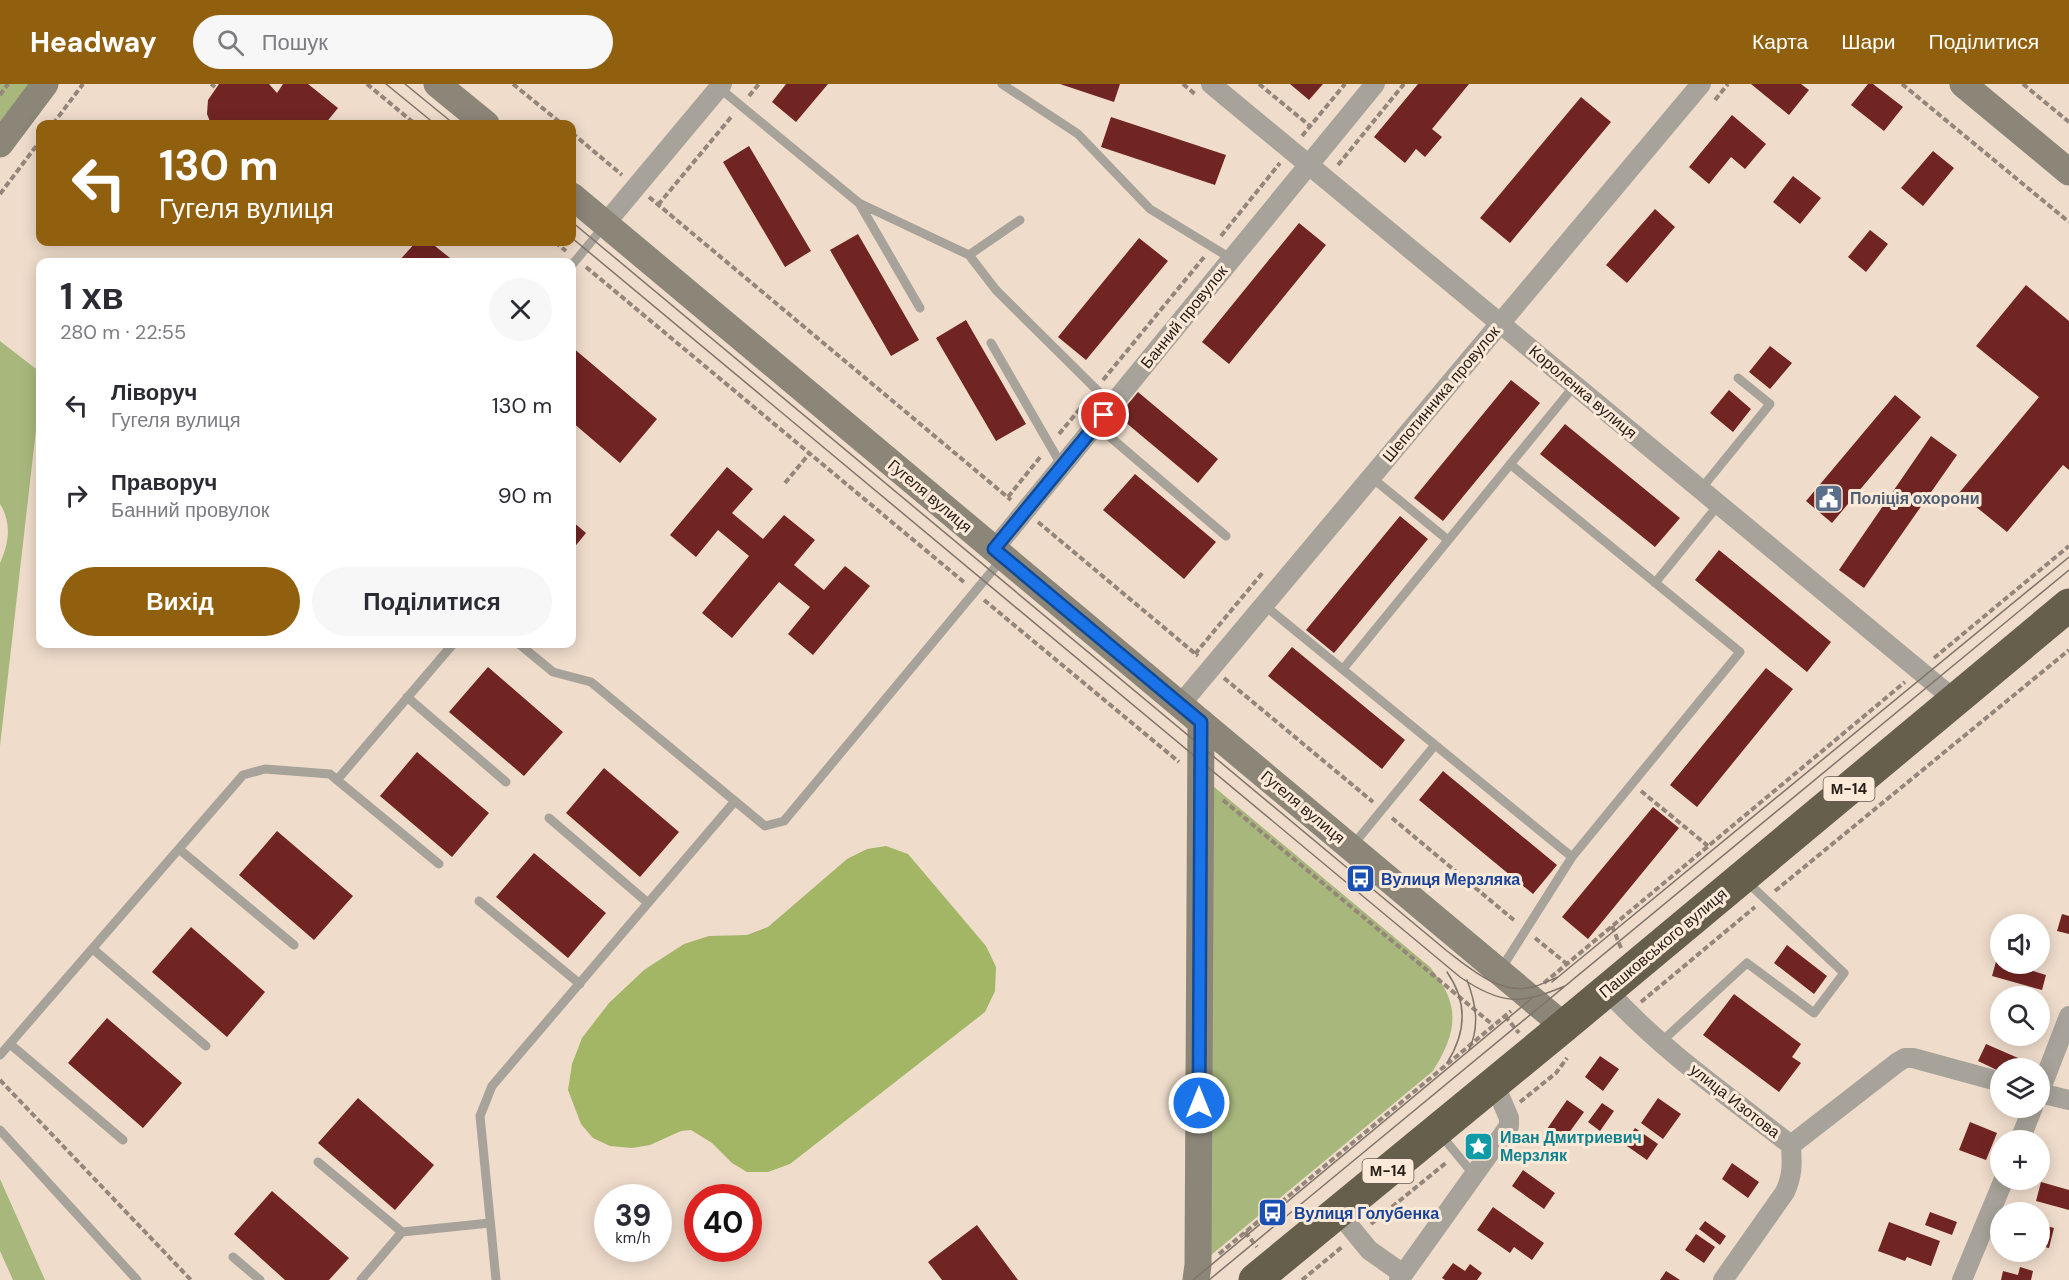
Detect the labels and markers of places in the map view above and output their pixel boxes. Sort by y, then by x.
pin [1078,389,1129,440]
public building icon: Поліція охорони [1813,482,1845,514]
place label: Поліція охорони [1850,488,1980,509]
bus stop icon: Вулиця Мерзляка [1344,863,1376,895]
place label: Вулиця Мерзляка [1381,869,1520,890]
place label: Иван Дмитриевич Мерзляк [1500,1127,1642,1166]
place icon: Иван Дмитриевич Мерзляк [1463,1130,1495,1162]
bus stop icon: Вулиця Голубенка [1257,1197,1289,1229]
place label: Вулиця Голубенка [1294,1203,1439,1224]

